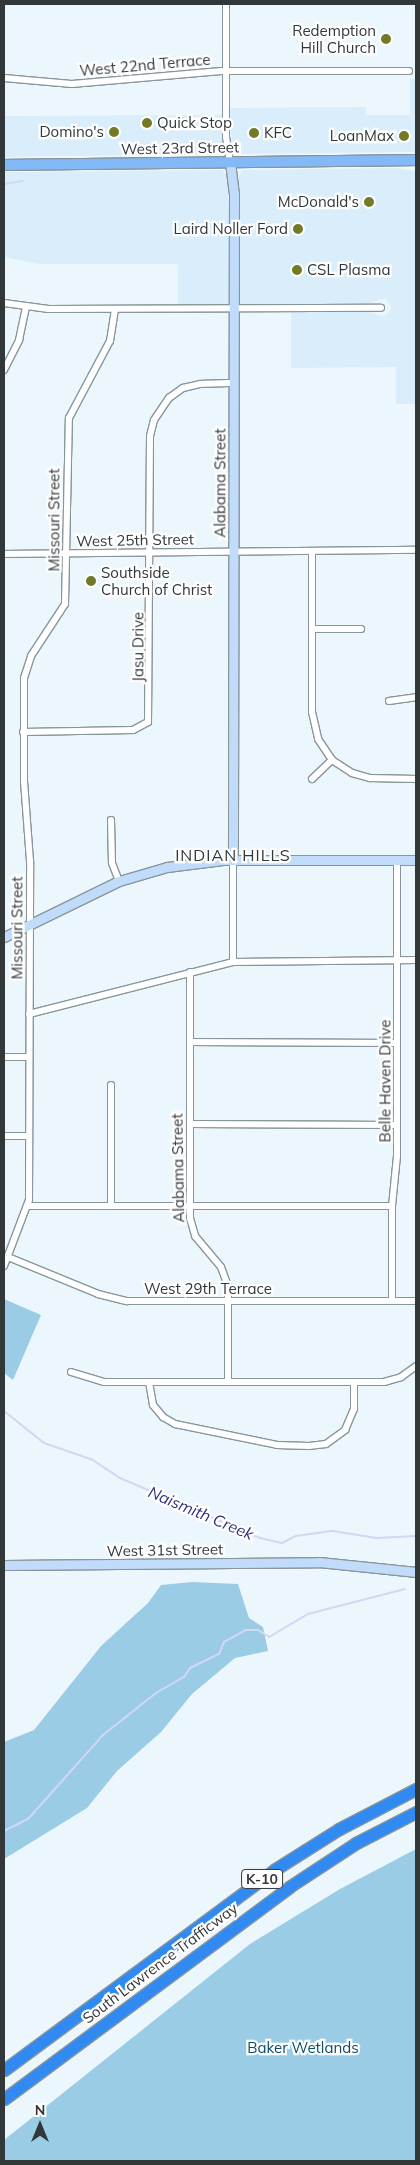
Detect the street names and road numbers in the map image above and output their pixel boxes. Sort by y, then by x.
street label: West 22nd Terrace [79,50,211,80]
street label: West 23rd Street [121,138,239,158]
street label: Alabama Street [211,428,229,538]
street label: Missouri Street [45,469,63,571]
street label: West 25th Street [76,530,194,550]
street label: Jasu Drive [129,612,147,682]
street label: Missouri Street [8,877,26,979]
street label: Belle Haven Drive [376,1020,394,1142]
street label: Alabama Street [168,1113,188,1223]
street label: West 29th Terrace [144,1280,272,1298]
street label: West 31st Street [107,1540,223,1560]
road number: K-10 [241,1868,283,1890]
street label: South Lawrence Trafficway [79,1899,241,2027]

